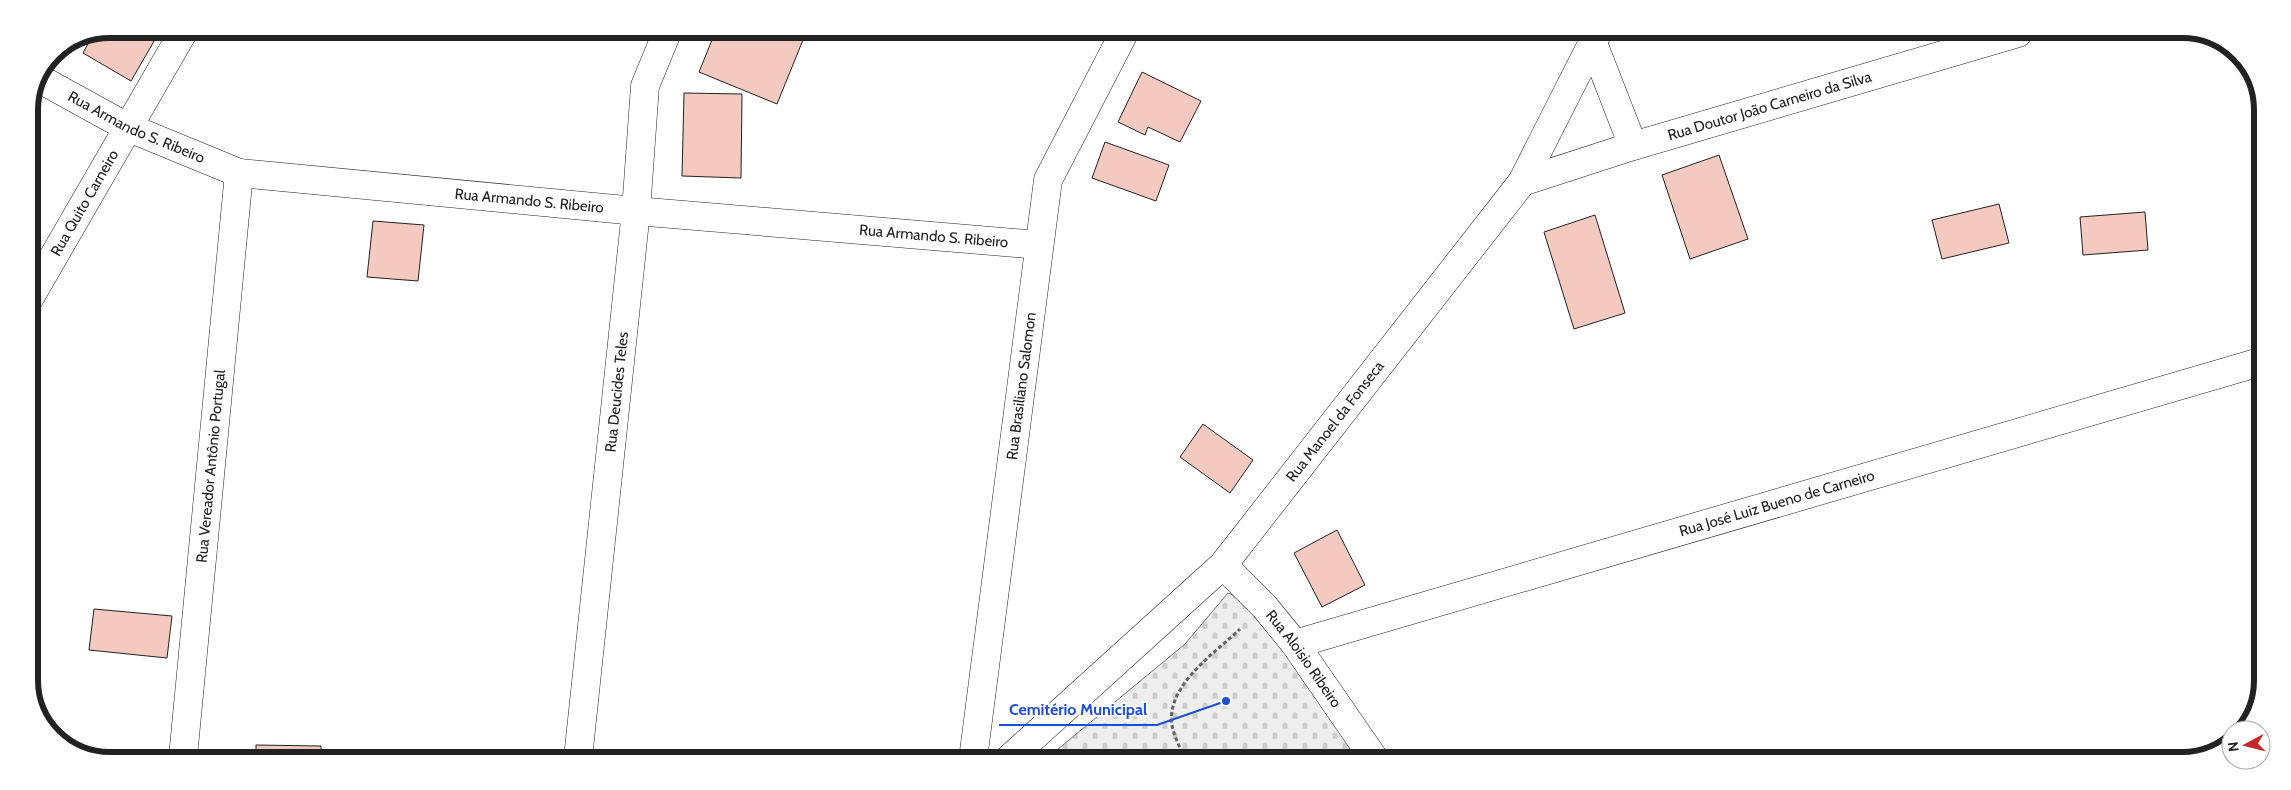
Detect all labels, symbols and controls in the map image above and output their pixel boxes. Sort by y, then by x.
street label: Rua Doutor João Carneiro da Silva [1665,67,1874,144]
street label: Rua Armando S. Ribeiro [65,87,208,167]
street label: Rua Quito Carneiro [47,147,122,259]
street label: Rua Armando S. Ribeiro [454,185,604,217]
street label: Rua Armando S. Ribeiro [858,221,1009,251]
street label: Rua Brasiliano Salomon [1003,311,1040,461]
street label: Rua Deucides Teles [601,331,632,453]
street label: Rua Manoel da Fonseca [1282,357,1388,485]
street label: Rua Vereador Antônio Portugal [193,368,229,564]
street label: Rua José Luiz Bueno de Carneiro [1677,466,1877,540]
street label: Rua Aloisio Ribeiro [1262,606,1345,711]
callout: Cemitério Municipal [999,694,1157,725]
text: Cemitério Municipal [1009,700,1147,719]
north arrow [2221,720,2271,770]
text: N [2224,741,2243,753]

